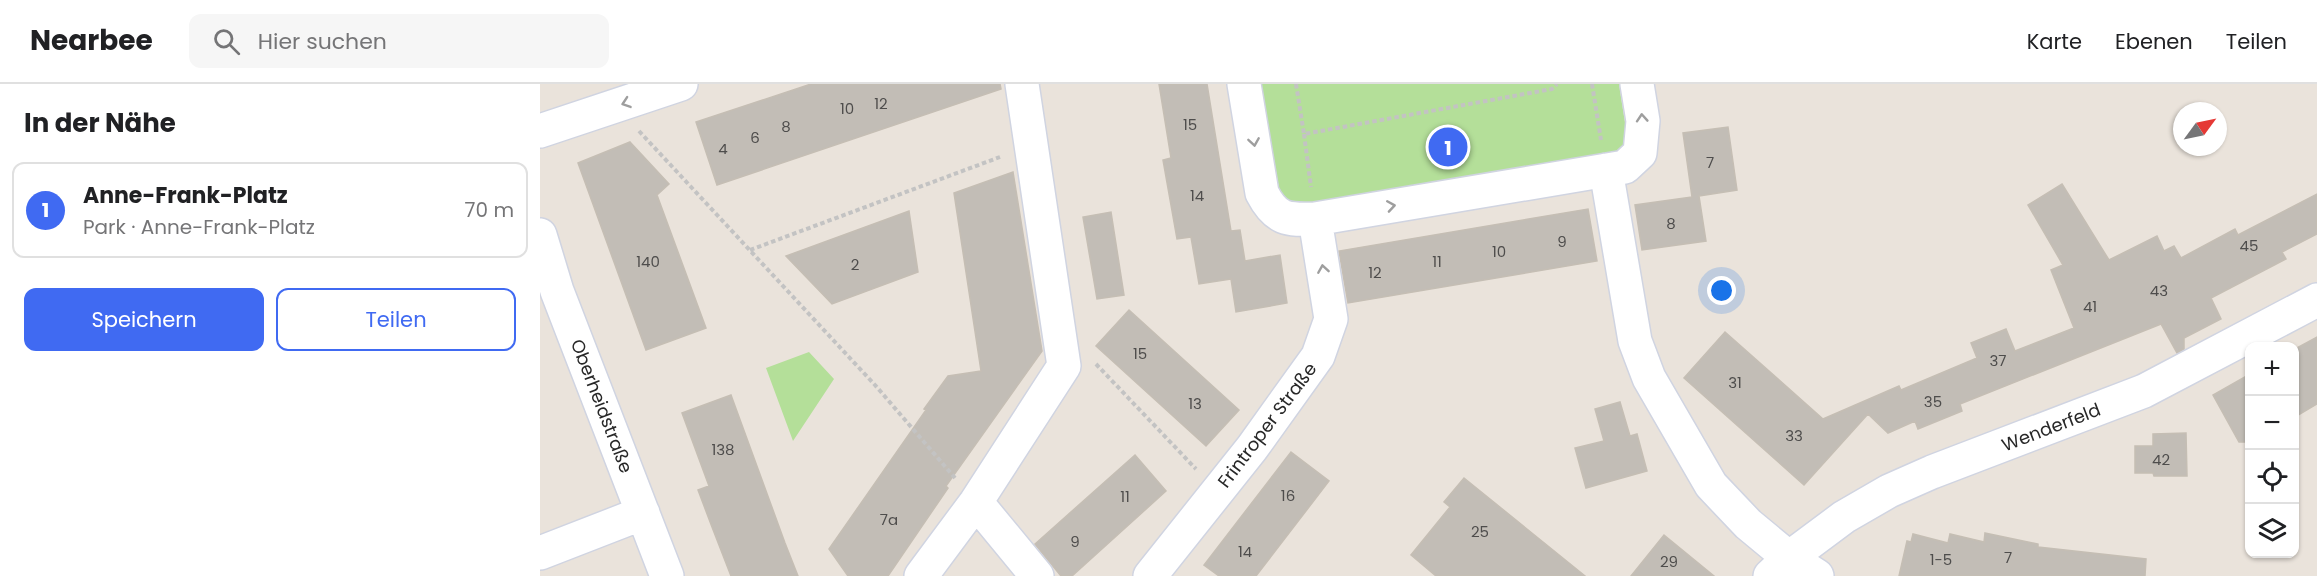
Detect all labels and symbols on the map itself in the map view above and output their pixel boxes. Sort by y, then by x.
house number: 12 [874,93,888,114]
one-way arrow [621,95,632,108]
house number: 10 [840,98,854,119]
north arrow [2173,102,2227,156]
house number: 15 [1183,114,1197,135]
one-way arrow [1635,114,1648,123]
house number: 8 [781,116,791,137]
pin: 1 [1428,124,1468,170]
house number: 6 [750,127,760,148]
one-way arrow [1247,137,1259,146]
house number: 4 [718,138,728,159]
house number: 7 [1706,152,1714,173]
house number: 14 [1190,185,1204,206]
one-way arrow [1387,201,1396,213]
house number: 8 [1666,213,1676,234]
house number: 9 [1557,231,1567,252]
house number: 45 [2240,235,2258,256]
house number: 10 [1492,241,1506,262]
house number: 140 [636,251,660,272]
house number: 11 [1432,251,1442,272]
house number: 2 [851,254,859,275]
house number: 12 [1368,262,1382,283]
one-way arrow [1318,264,1330,274]
your location [1707,276,1736,305]
house number: 43 [2150,280,2168,301]
house number: 41 [2083,296,2097,317]
street label: Oberheidstraße [565,335,639,477]
house number: 15 [1133,343,1147,364]
house number: 37 [1989,350,2007,371]
street label: Frintroper Straße [1212,357,1322,493]
house number: 31 [1728,372,1742,393]
house number: 35 [1924,391,1942,412]
house number: 13 [1188,393,1202,414]
street label: Wenderfeld [1998,397,2104,457]
house number: 33 [1785,425,1803,446]
house number: 138 [711,439,735,460]
house number: 42 [2152,449,2170,470]
house number: 16 [1281,485,1295,506]
house number: 11 [1120,486,1130,507]
house number: 7a [880,509,898,530]
house number: 25 [1471,521,1489,542]
house number: 9 [1070,531,1080,552]
house number: 14 [1238,541,1252,562]
house number: 7 [2004,547,2012,568]
house number: 1-5 [1930,549,1952,570]
house number: 29 [1660,551,1678,572]

